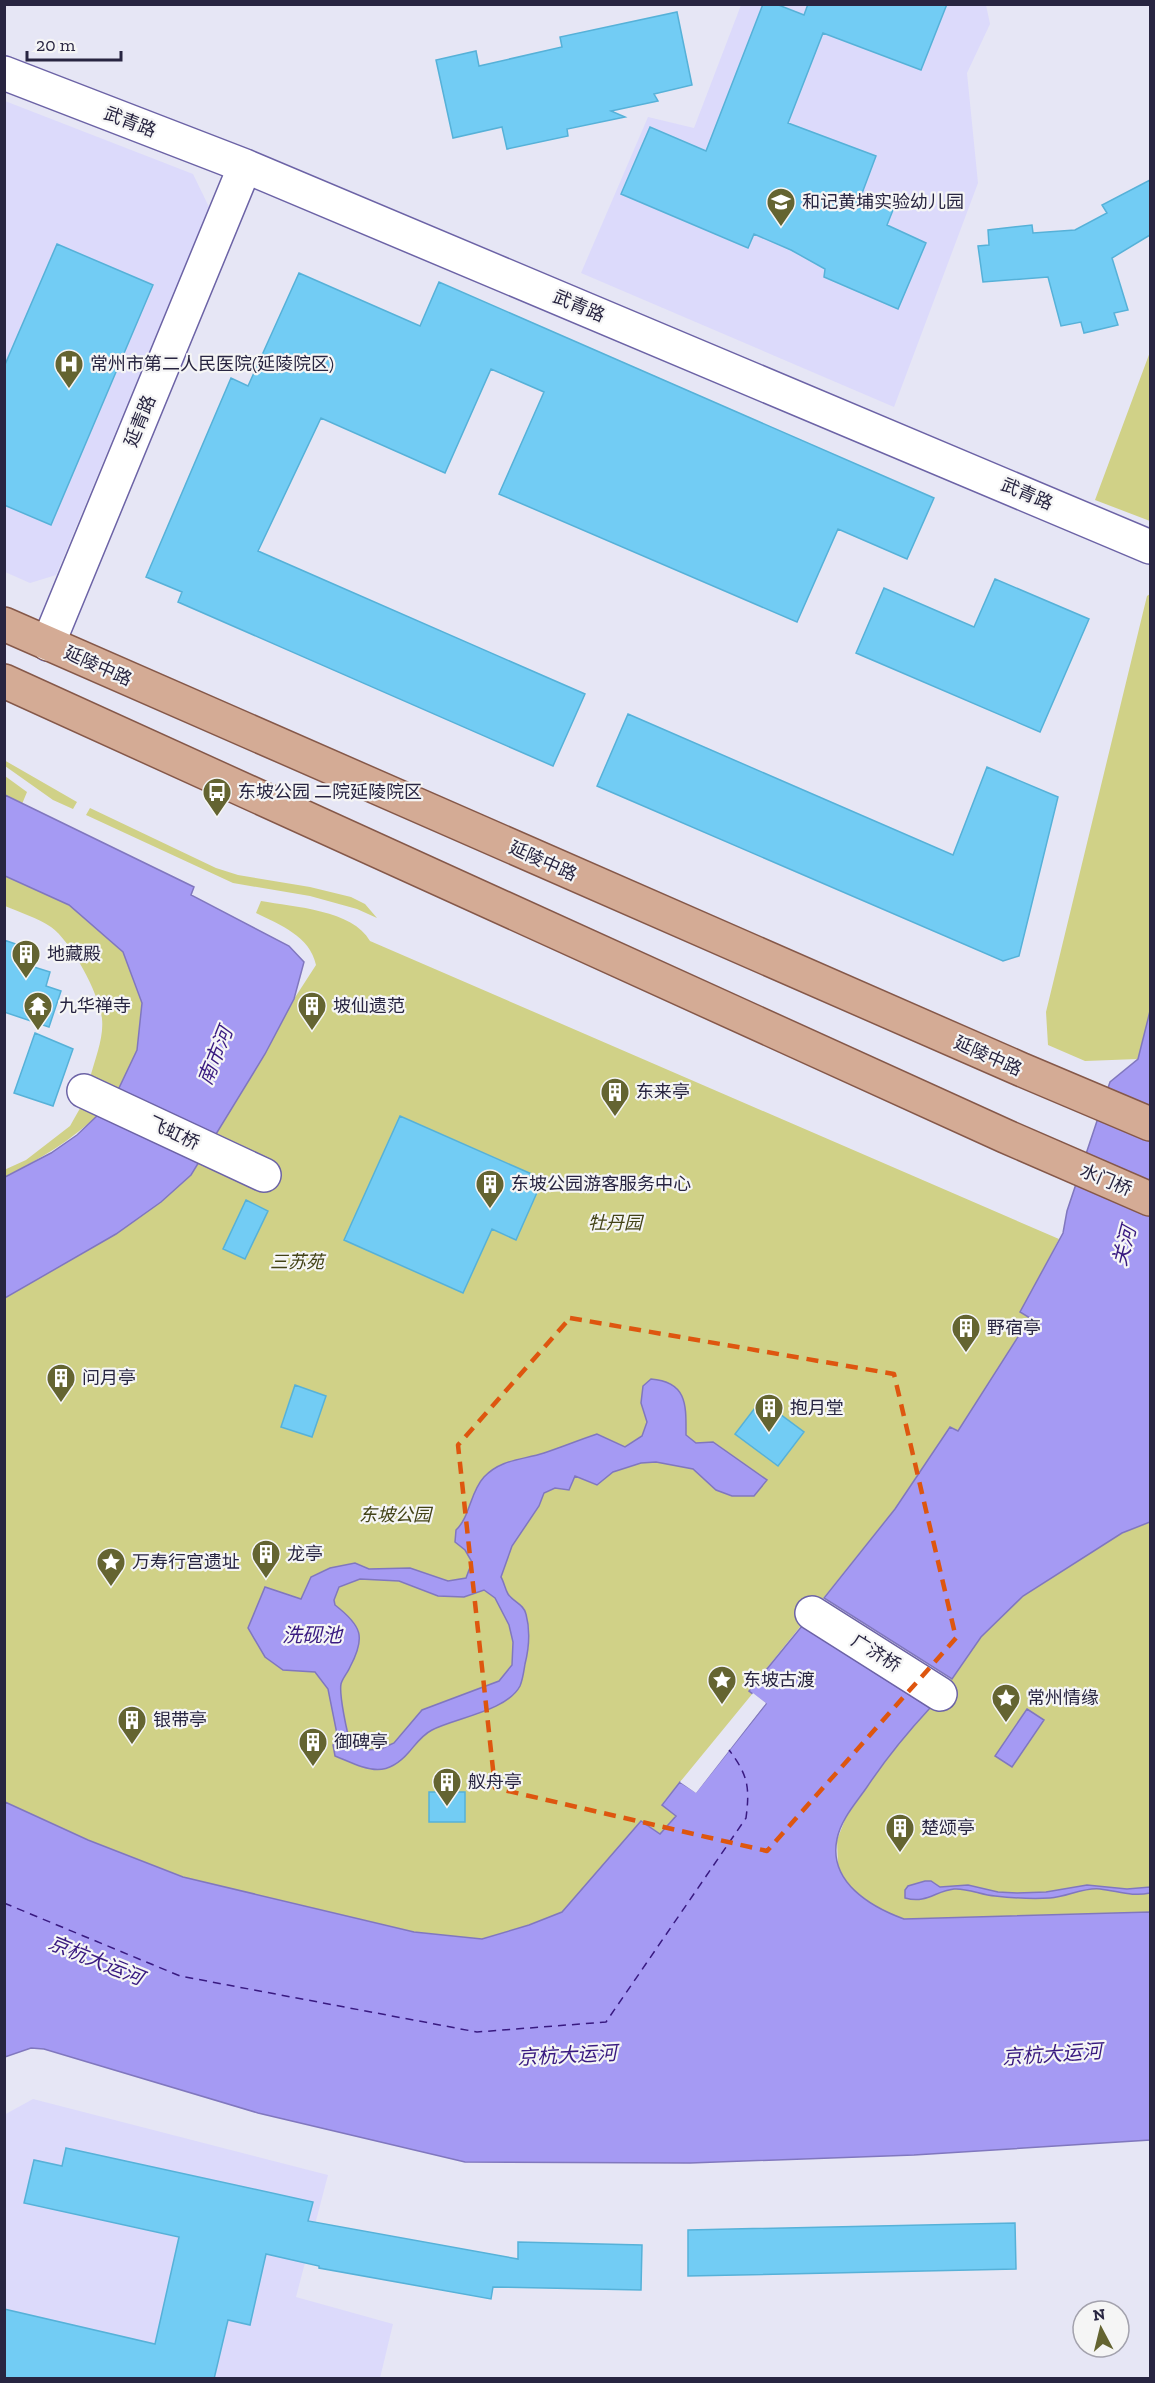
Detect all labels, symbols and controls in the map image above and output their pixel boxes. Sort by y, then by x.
scale bar [27,24,122,62]
text: 20 m [36,34,76,56]
street label: 武青路 [101,102,159,142]
school or university icon: 和记黄埔实验幼儿园 [765,186,797,228]
place label: 和记黄埔实验幼儿园 [802,191,964,213]
street label: 武青路 [550,285,608,327]
hospital icon: 常州市第二人民医院(延陵院区) [53,348,85,390]
place label: 常州市第二人民医院(延陵院区) [90,353,334,375]
street label: 延青路 [120,392,160,450]
street label: 武青路 [998,473,1056,515]
street label: 延陵中路 [61,641,135,691]
bus stop icon: 东坡公园 二院延陵院区 [201,776,233,818]
place label: 东坡公园 二院延陵院区 [238,781,422,803]
street label: 延陵中路 [506,836,580,886]
building icon: 地藏殿 [10,938,42,980]
place label: 地藏殿 [47,943,101,965]
temple icon: 九华禅寺 [22,990,54,1032]
building icon: 坡仙遗范 [296,990,328,1032]
place label: 九华禅寺 [59,995,131,1017]
place label: 坡仙遗范 [333,995,405,1017]
water label: 南市河 [193,1020,239,1088]
street label: 延陵中路 [951,1031,1025,1081]
building icon: 东来亭 [599,1076,631,1118]
place label: 东来亭 [636,1081,690,1103]
street label: 飞虹桥 [145,1112,203,1154]
street label: 水门桥 [1077,1159,1135,1201]
building icon: 东坡公园游客服务中心 [474,1168,506,1210]
place label: 东坡公园游客服务中心 [511,1173,691,1195]
park label: 牡丹园 [588,1212,645,1234]
water label: 关河 [1107,1220,1142,1268]
park label: 三苏苑 [270,1251,327,1273]
building icon: 野宿亭 [950,1312,982,1354]
place label: 野宿亭 [987,1317,1041,1339]
building icon: 问月亭 [45,1362,77,1404]
place label: 问月亭 [82,1367,136,1389]
building icon: 抱月堂 [753,1392,785,1434]
place label: 抱月堂 [790,1397,844,1419]
park label: 东坡公园 [359,1504,434,1526]
building icon: 龙亭 [250,1538,282,1580]
place label: 龙亭 [287,1543,323,1565]
place icon: 万寿行宫遗址 [95,1546,127,1588]
place label: 万寿行宫遗址 [132,1551,240,1573]
water label: 洗砚池 [282,1623,344,1647]
street label: 广济桥 [847,1629,905,1677]
place icon: 东坡古渡 [706,1664,738,1706]
place label: 东坡古渡 [743,1669,815,1691]
place icon: 常州情缘 [990,1682,1022,1724]
place label: 常州情缘 [1027,1687,1099,1709]
building icon: 银带亭 [116,1704,148,1746]
place label: 银带亭 [153,1709,207,1731]
building icon: 御碑亭 [297,1726,329,1768]
place label: 御碑亭 [334,1731,388,1753]
building icon: 舣舟亭 [431,1766,463,1808]
place label: 舣舟亭 [468,1771,522,1793]
building icon: 楚颂亭 [884,1812,916,1854]
place label: 楚颂亭 [921,1817,975,1839]
water label: 京杭大运河 [45,1930,151,1991]
water label: 京杭大运河 [1001,2038,1107,2069]
water label: 京杭大运河 [516,2040,622,2070]
north arrow [1071,2299,1131,2359]
text: N [1092,2304,1106,2325]

